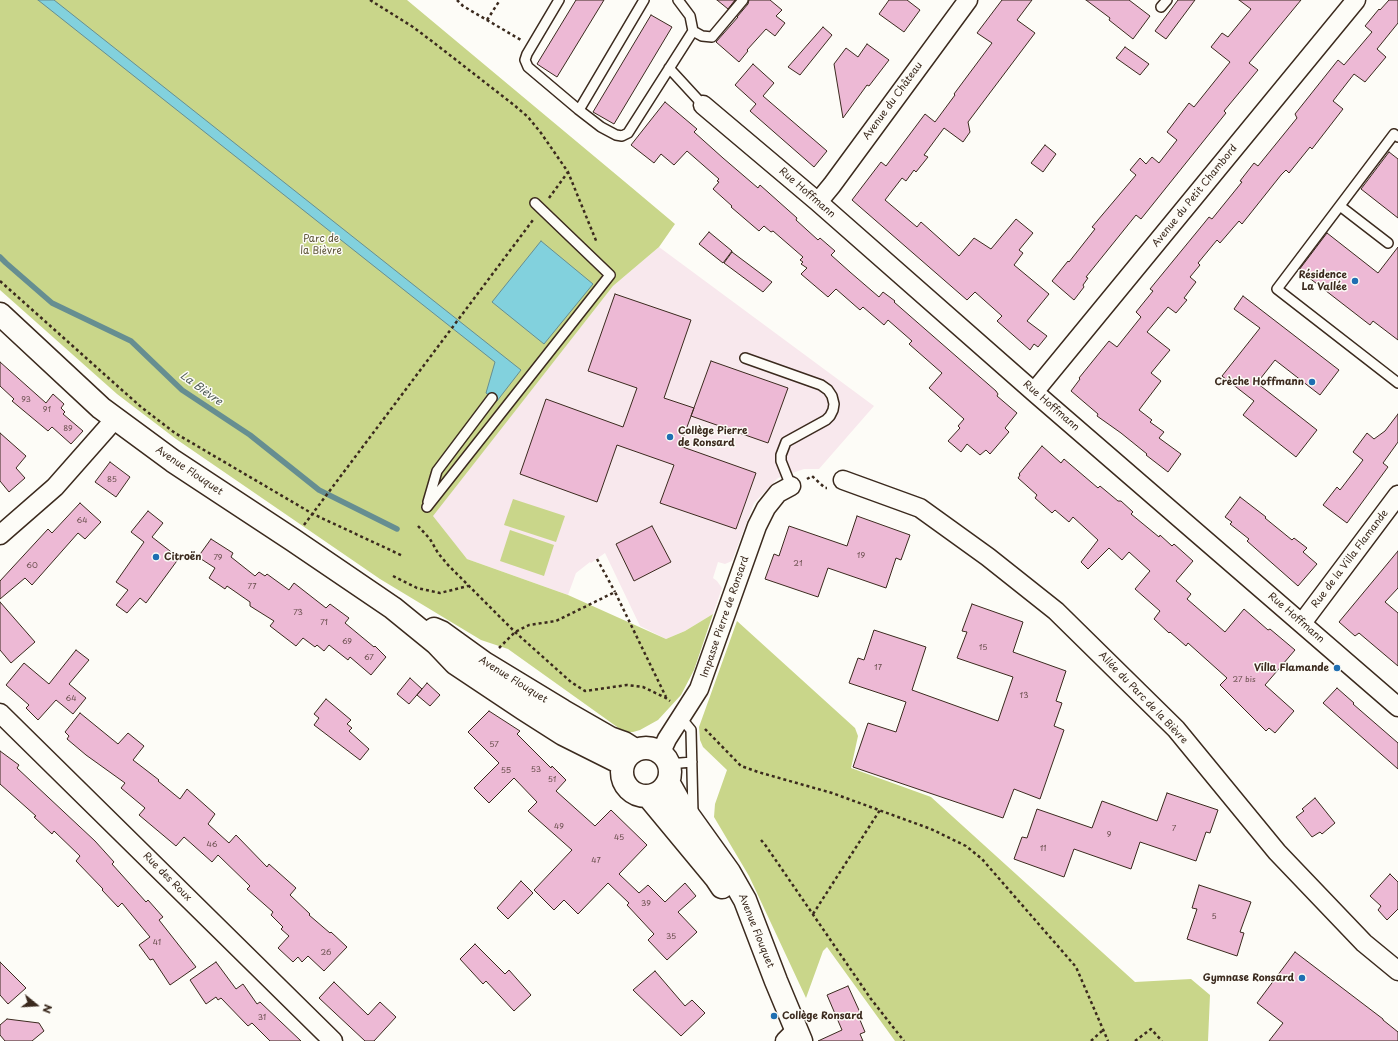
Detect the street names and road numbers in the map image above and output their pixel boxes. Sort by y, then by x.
street label: Avenue du Château [861,60,925,142]
street label: Avenue du Petit Chambord [1150,142,1240,250]
street label: Rue Hoffmann [776,165,838,221]
street label: Rue Hoffmann [1020,378,1082,434]
street label: Avenue Flouquet [153,444,225,498]
street label: Rue de la Villa Flamande [1309,508,1391,610]
street label: Impasse Pierre de Ronsard [699,555,751,679]
street label: Rue Hoffmann [1265,590,1327,646]
street label: Allée du Parc de la Bièvre [1096,650,1190,746]
street label: Avenue Flouquet [476,654,550,706]
street label: Rue des Roux [140,850,194,904]
street label: Avenue Flouquet [736,892,776,970]

